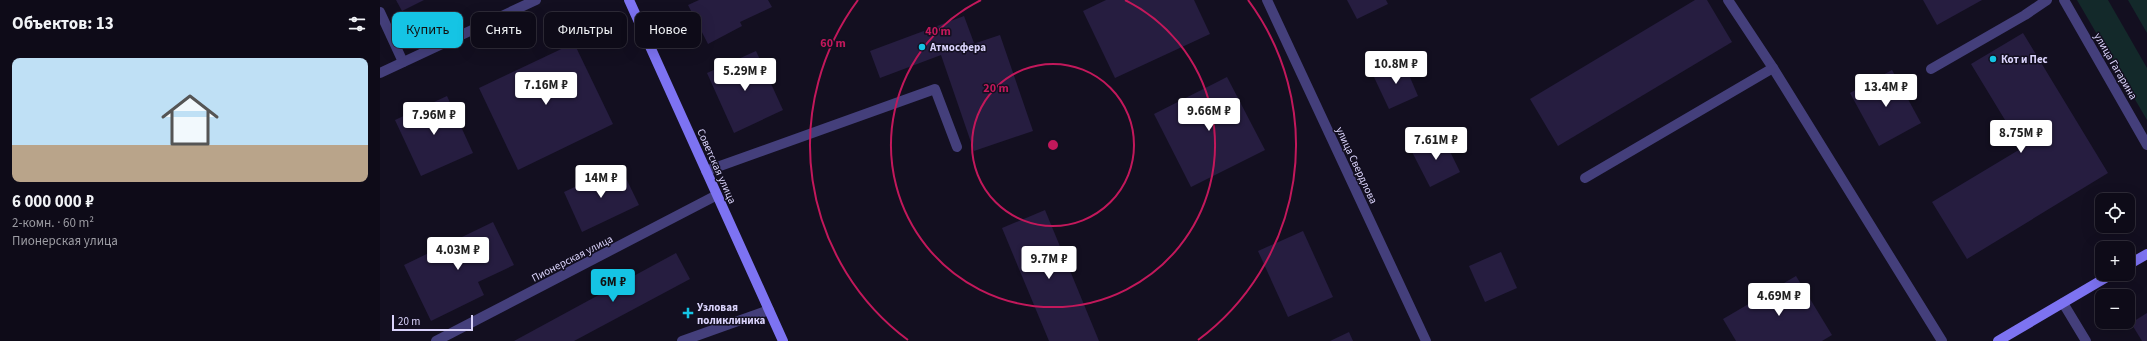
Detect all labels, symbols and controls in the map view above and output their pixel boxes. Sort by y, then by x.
text: Объектов: 13 [12,12,114,36]
chip: Купить [392,12,463,48]
chip: Снять [471,12,536,48]
chip: Фильтры [544,12,627,48]
chip: Новое [635,12,701,48]
icon: filters [346,13,368,35]
text: 40 m [925,23,951,40]
street label: улица Гагарина [2090,30,2141,102]
text: 60 m [820,35,846,52]
place label: Атмосфера [929,40,986,55]
marker: Атмосфера [917,42,927,52]
pin: 10.8M ₽ [1359,51,1433,85]
place label: Кот и Пес [2001,52,2048,67]
marker: Кот и Пес [1988,54,1998,64]
text: 10.8M ₽ [1374,55,1418,73]
pin: 5.29M ₽ [708,58,782,92]
text: 5.29M ₽ [723,62,767,80]
pin: 7.16M ₽ [509,72,583,106]
pin: 13.4M ₽ [1849,74,1923,108]
text: 7.16M ₽ [524,76,568,94]
text: 13.4M ₽ [1864,78,1908,96]
text: 20 m [983,80,1009,97]
icon: home [154,84,226,156]
pin: 9.66M ₽ [1172,98,1246,132]
pin: 7.96M ₽ [397,102,471,136]
text: 9.66M ₽ [1187,102,1231,120]
text: 7.96M ₽ [412,106,456,124]
pin: 8.75M ₽ [1984,120,2058,154]
street label: улица Свердлова [1332,124,1381,206]
text: 8.75M ₽ [1999,124,2043,142]
street label: Советская улица [693,126,740,206]
pin: 7.61M ₽ [1399,127,1473,161]
text: 7.61M ₽ [1414,131,1458,149]
centre of rings [1046,138,1060,152]
pin: 14M ₽ [573,165,629,199]
text: 14M ₽ [584,169,618,187]
text: 6 000 000 ₽ [12,190,94,214]
map controls [2095,193,2135,329]
button: locate [2095,193,2135,233]
text: 2-комн. · 60 m² [12,214,94,232]
street label: Пионерская улица [529,231,616,285]
text: Пионерская улица [12,232,118,250]
pin: 4.03M ₽ [421,237,495,271]
text: 4.03M ₽ [436,241,480,259]
button: + [2095,241,2135,281]
pin: 9.7M ₽ [1016,246,1082,280]
text: 9.7M ₽ [1031,250,1068,268]
pin: 6M ₽ [589,269,637,303]
text: 6M ₽ [600,273,626,291]
pin: 4.69M ₽ [1742,283,1816,317]
text: 4.69M ₽ [1757,287,1801,305]
button: − [2095,289,2135,329]
place label: Узловая поликлиника [697,300,766,328]
marker: Узловая поликлиника [682,307,694,319]
scale bar [392,313,473,332]
text: 20 m [398,314,420,329]

